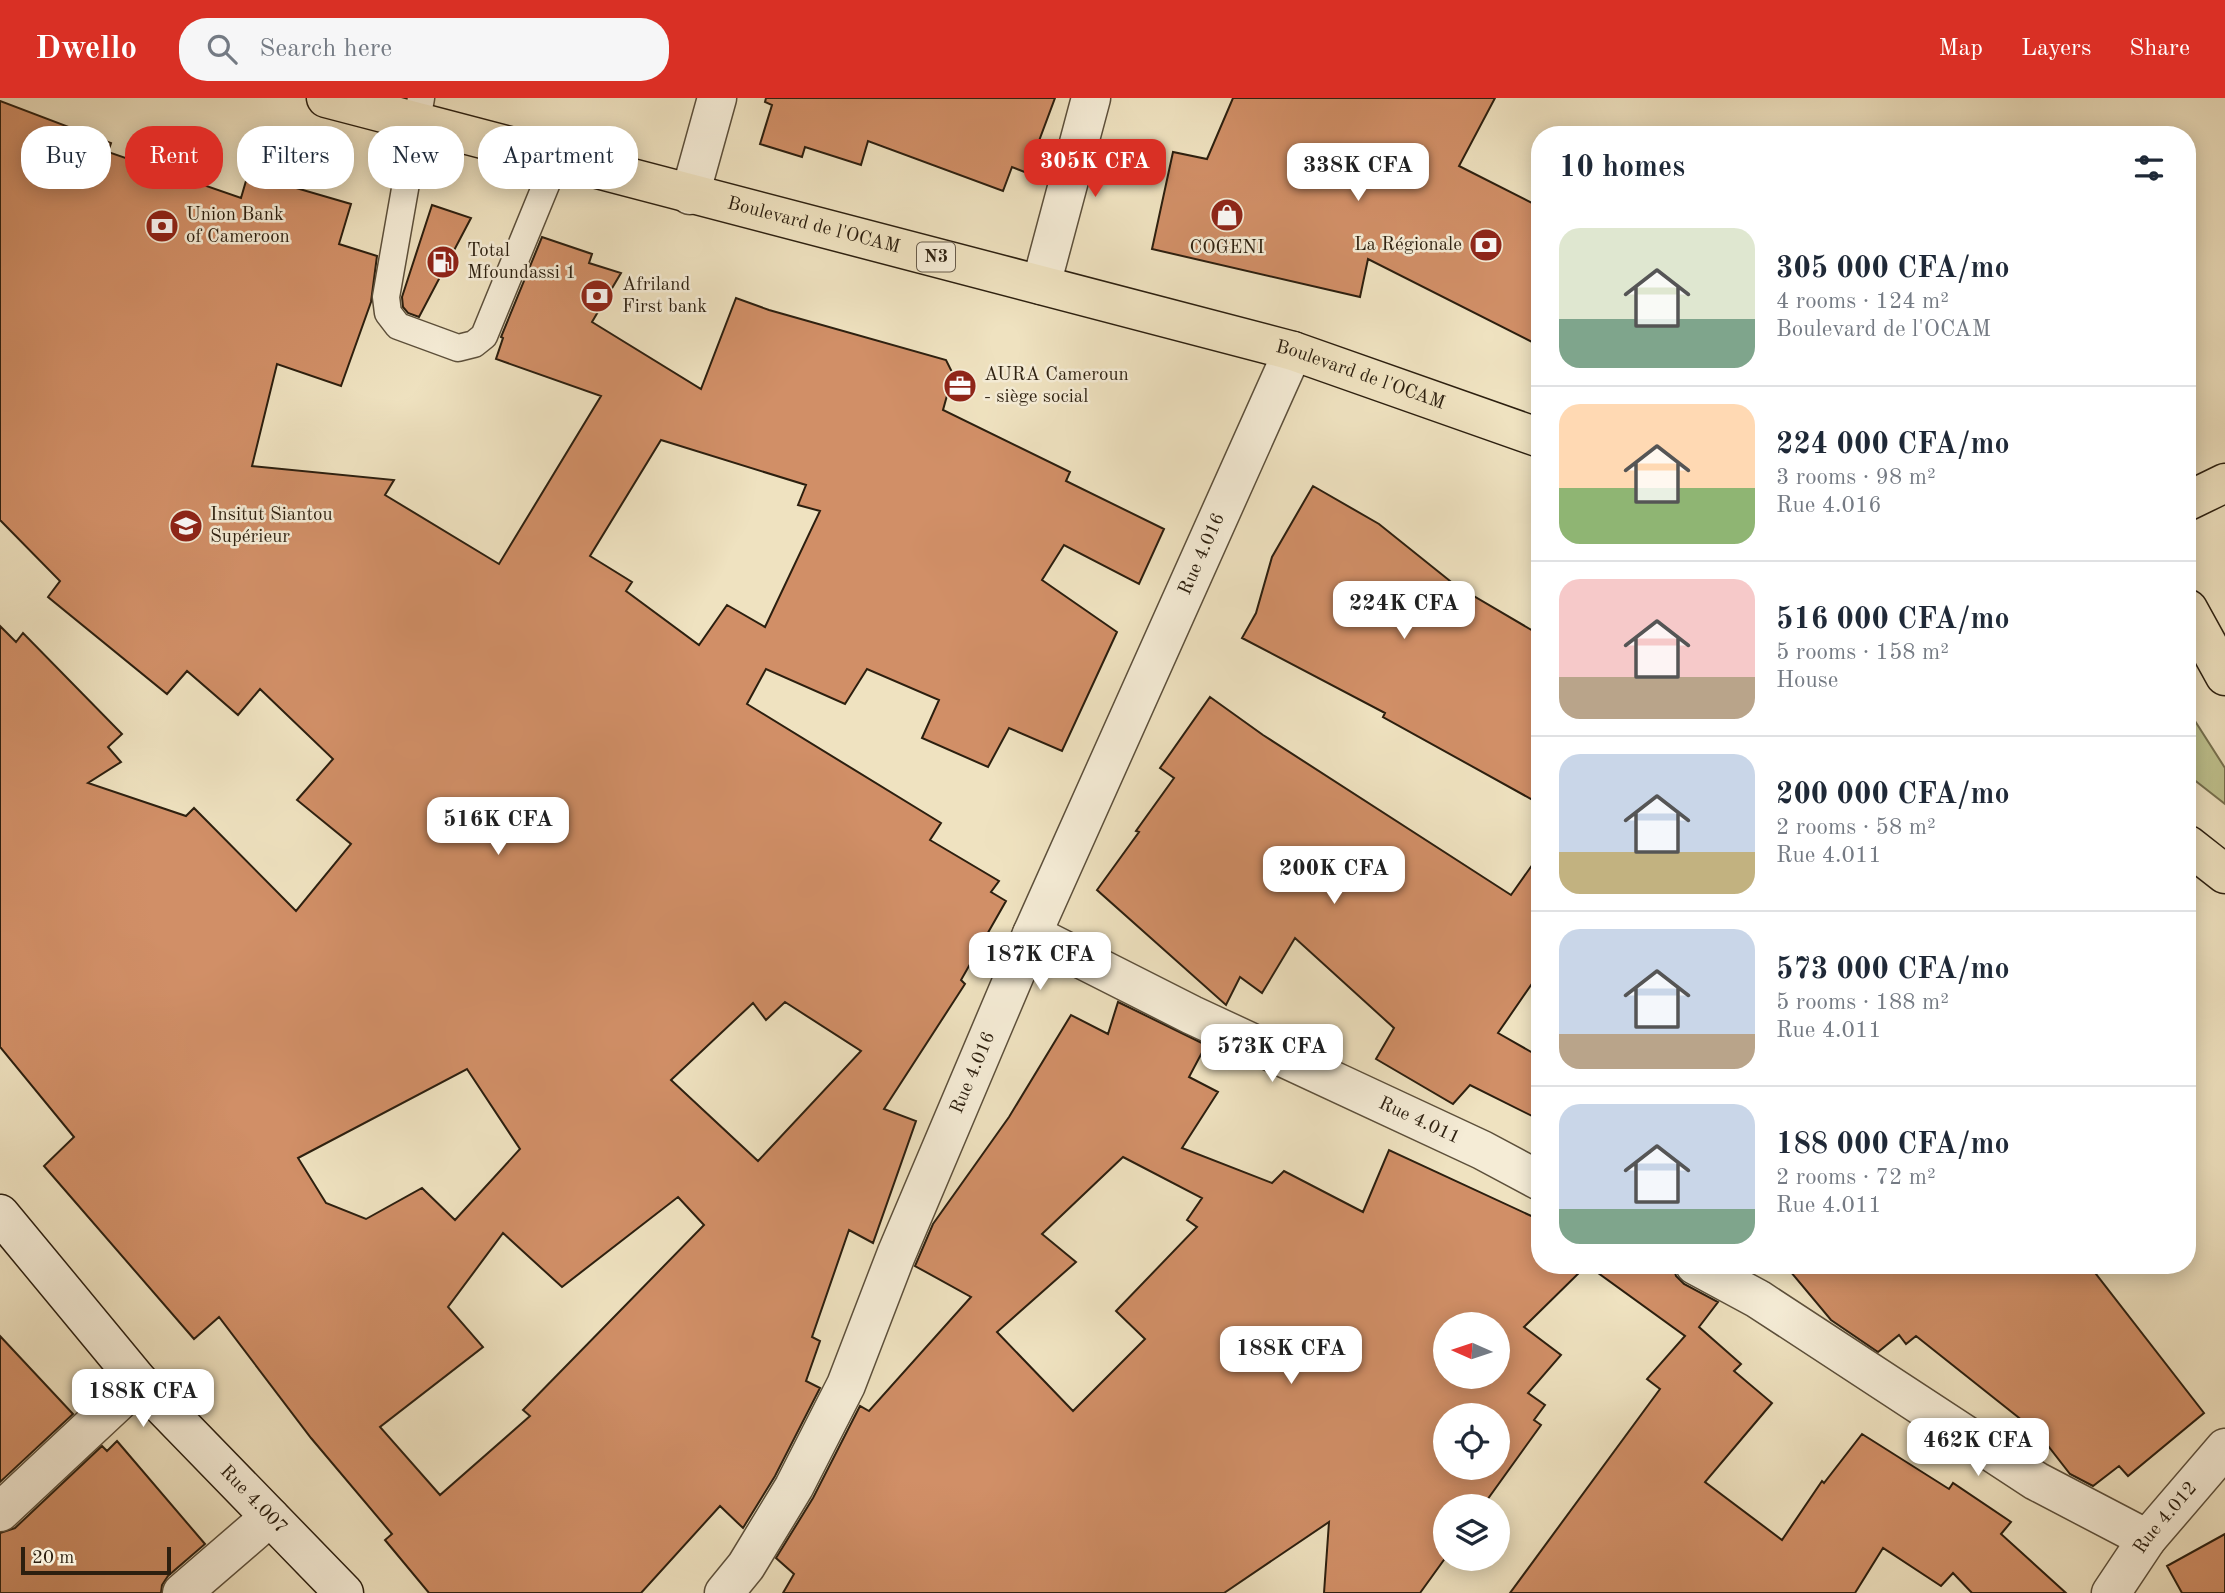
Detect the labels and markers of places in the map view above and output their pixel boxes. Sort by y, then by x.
pin: 305K CFA [1023,140,1167,199]
pin: 338K CFA [1286,144,1430,203]
shop icon: COGENI [1208,196,1246,234]
place label: Union Bank of Cameroon [186,206,290,247]
bank icon: Union Bank of Cameroon [143,207,181,245]
bank icon: La Régionale [1467,226,1505,264]
place label: La Régionale [1354,236,1462,255]
place label: COGENI [1190,239,1264,258]
place label: Total Mfoundassi 1 [467,242,576,283]
fuel station icon: Total Mfoundassi 1 [424,243,462,281]
place label: Afriland First bank [622,276,707,317]
bank icon: Afriland First bank [578,277,616,315]
place label: AURA Cameroun - siège social [984,366,1129,407]
office icon: AURA Cameroun - siège social [941,367,979,405]
place label: Insitut Siantou Supérieur [210,506,333,547]
school or university icon: Insitut Siantou Supérieur [167,507,205,545]
pin: 224K CFA [1332,582,1476,641]
pin: 516K CFA [426,798,570,857]
pin: 200K CFA [1262,846,1406,906]
pin: 187K CFA [968,932,1112,992]
pin: 573K CFA [1200,1024,1344,1084]
pin: 188K CFA [1219,1326,1363,1386]
pin: 188K CFA [71,1370,215,1429]
pin: 462K CFA [1906,1418,2050,1478]

